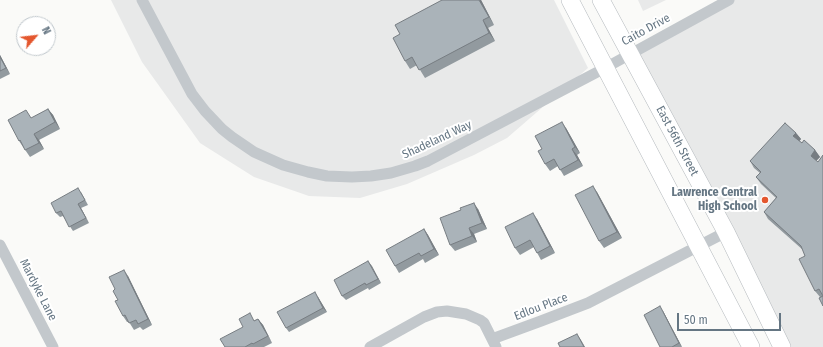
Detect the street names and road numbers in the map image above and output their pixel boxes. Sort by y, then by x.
street label: Caito Drive [619,11,673,49]
street label: East 56th Street [653,104,701,178]
street label: Shadeland Way [400,118,474,162]
street label: Mardyke Lane [16,257,60,323]
street label: Edlou Place [512,290,570,324]

